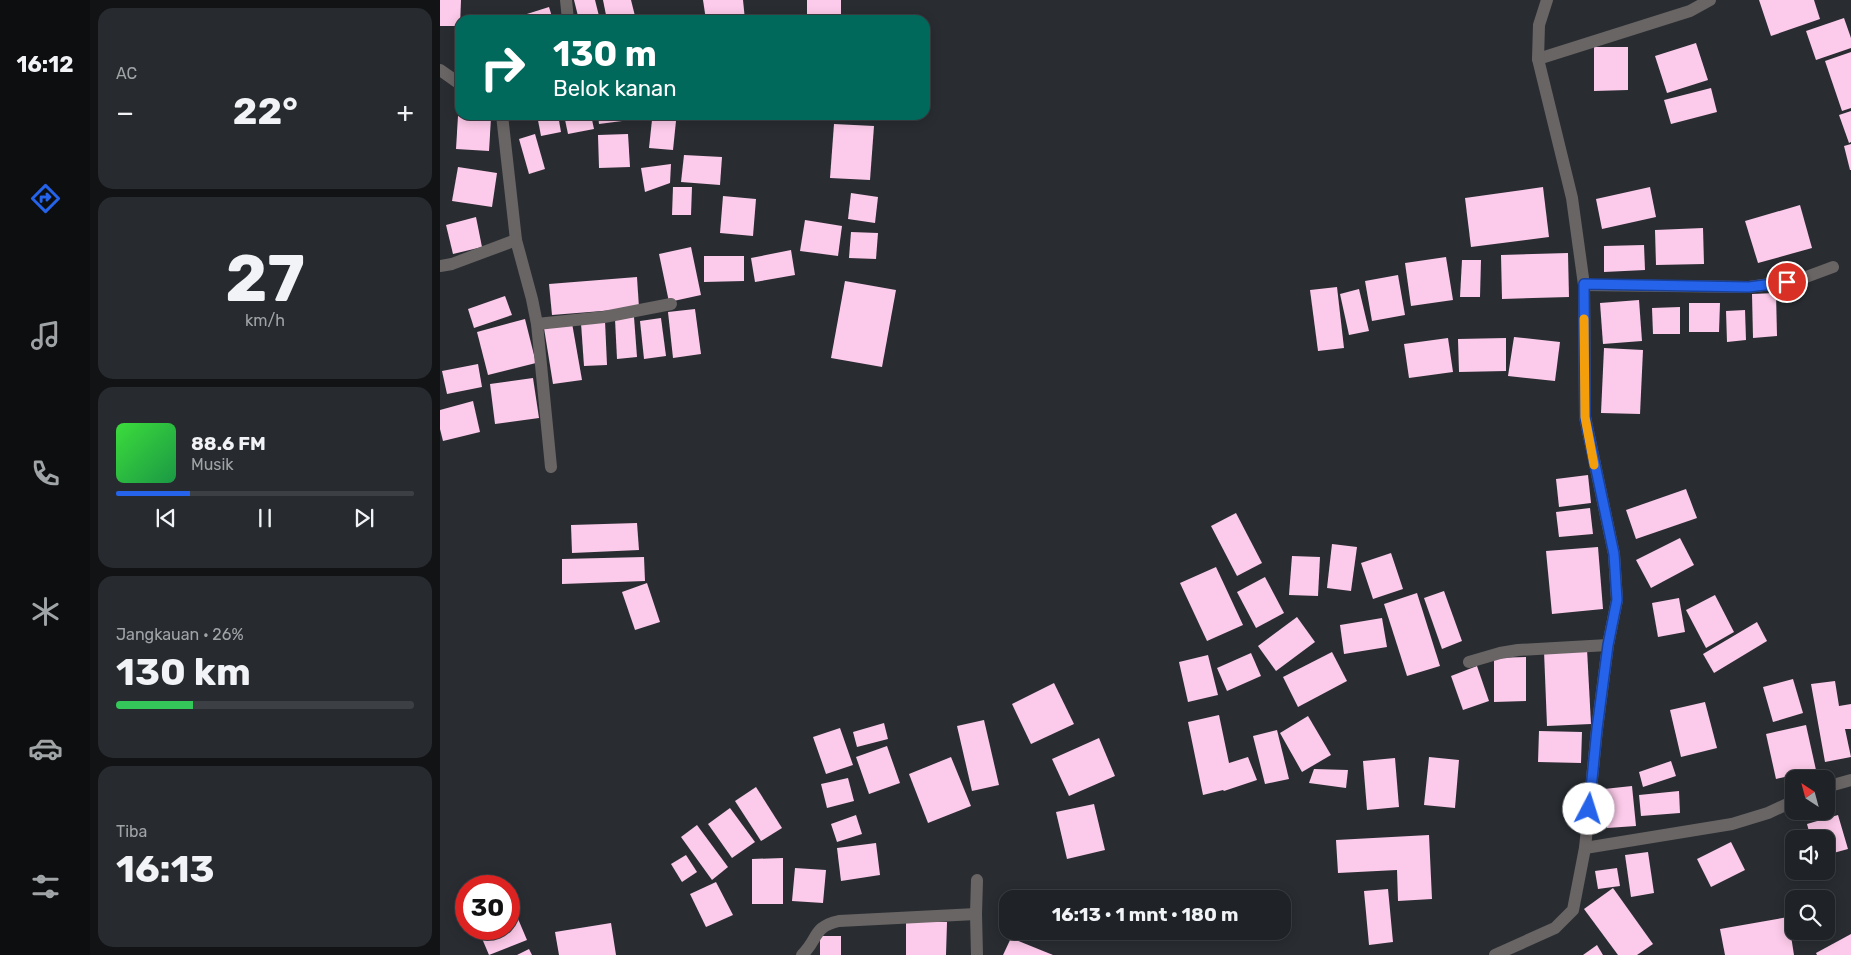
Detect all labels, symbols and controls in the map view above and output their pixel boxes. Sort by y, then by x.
text: 130 m [553,33,657,75]
icon: right [470,35,535,100]
text: 16:12 [17,51,73,78]
text: AC [116,64,137,83]
text: Belok kanan [553,75,677,102]
text: 22° [233,88,298,134]
text: − [116,96,134,129]
text: + [397,96,414,129]
icon: directions [28,181,63,216]
text: 27 [225,240,305,317]
pin [1766,261,1808,303]
icon: arrive [1773,268,1801,296]
text: km/h [245,311,285,330]
icon: music [28,318,63,353]
text: 88.6 FM [191,432,266,455]
text: Musik [191,455,234,474]
icon: phone [28,456,63,491]
icon: previous [152,504,180,532]
icon: pause [251,504,279,532]
icon: next [350,504,378,532]
icon: climate [28,594,63,629]
text: Jangkauan · 26% [116,625,244,644]
text: 130 km [116,649,251,695]
icon: car [28,731,63,766]
north arrow [1785,770,1835,820]
map controls [1785,770,1835,940]
position arrow [1562,782,1614,834]
text: Tiba [116,822,147,841]
button: sound [1785,830,1835,880]
text: 16:13 [116,846,215,892]
icon: filters [28,869,63,904]
speed limit sign: 30 [455,875,520,940]
button: search [1785,890,1835,940]
text: 16:13 · 1 mnt · 180 m [1052,903,1238,926]

